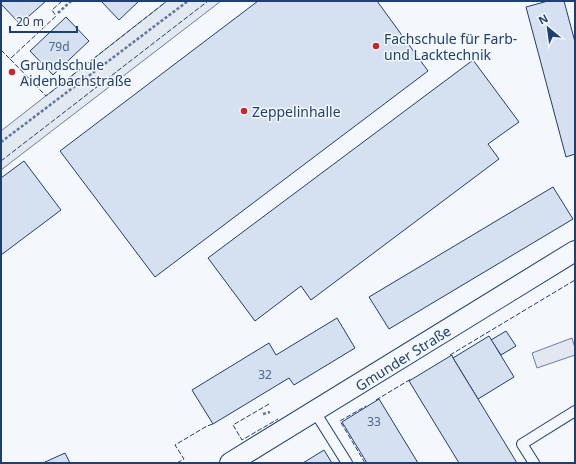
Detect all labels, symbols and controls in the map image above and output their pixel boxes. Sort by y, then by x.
scale bar [10,8,77,34]
north arrow [528,8,568,48]
text: N [535,10,550,28]
text: 20 m [16,13,44,30]
place label: Fachschule für Farb- und Lacktechnik [384,29,517,64]
house number: 79d [48,38,70,55]
marker: Fachschule für Farb- und Lacktechnik [371,41,381,51]
place label: Grundschule Aidenbachstraße [20,55,132,90]
marker: Grundschule Aidenbachstraße [7,67,17,77]
place label: Zeppelinhalle [252,102,341,121]
marker: Zeppelinhalle [239,106,249,116]
street label: Gmunder Straße [352,321,454,395]
house number: 32 [258,366,272,383]
house number: 33 [367,413,381,430]

